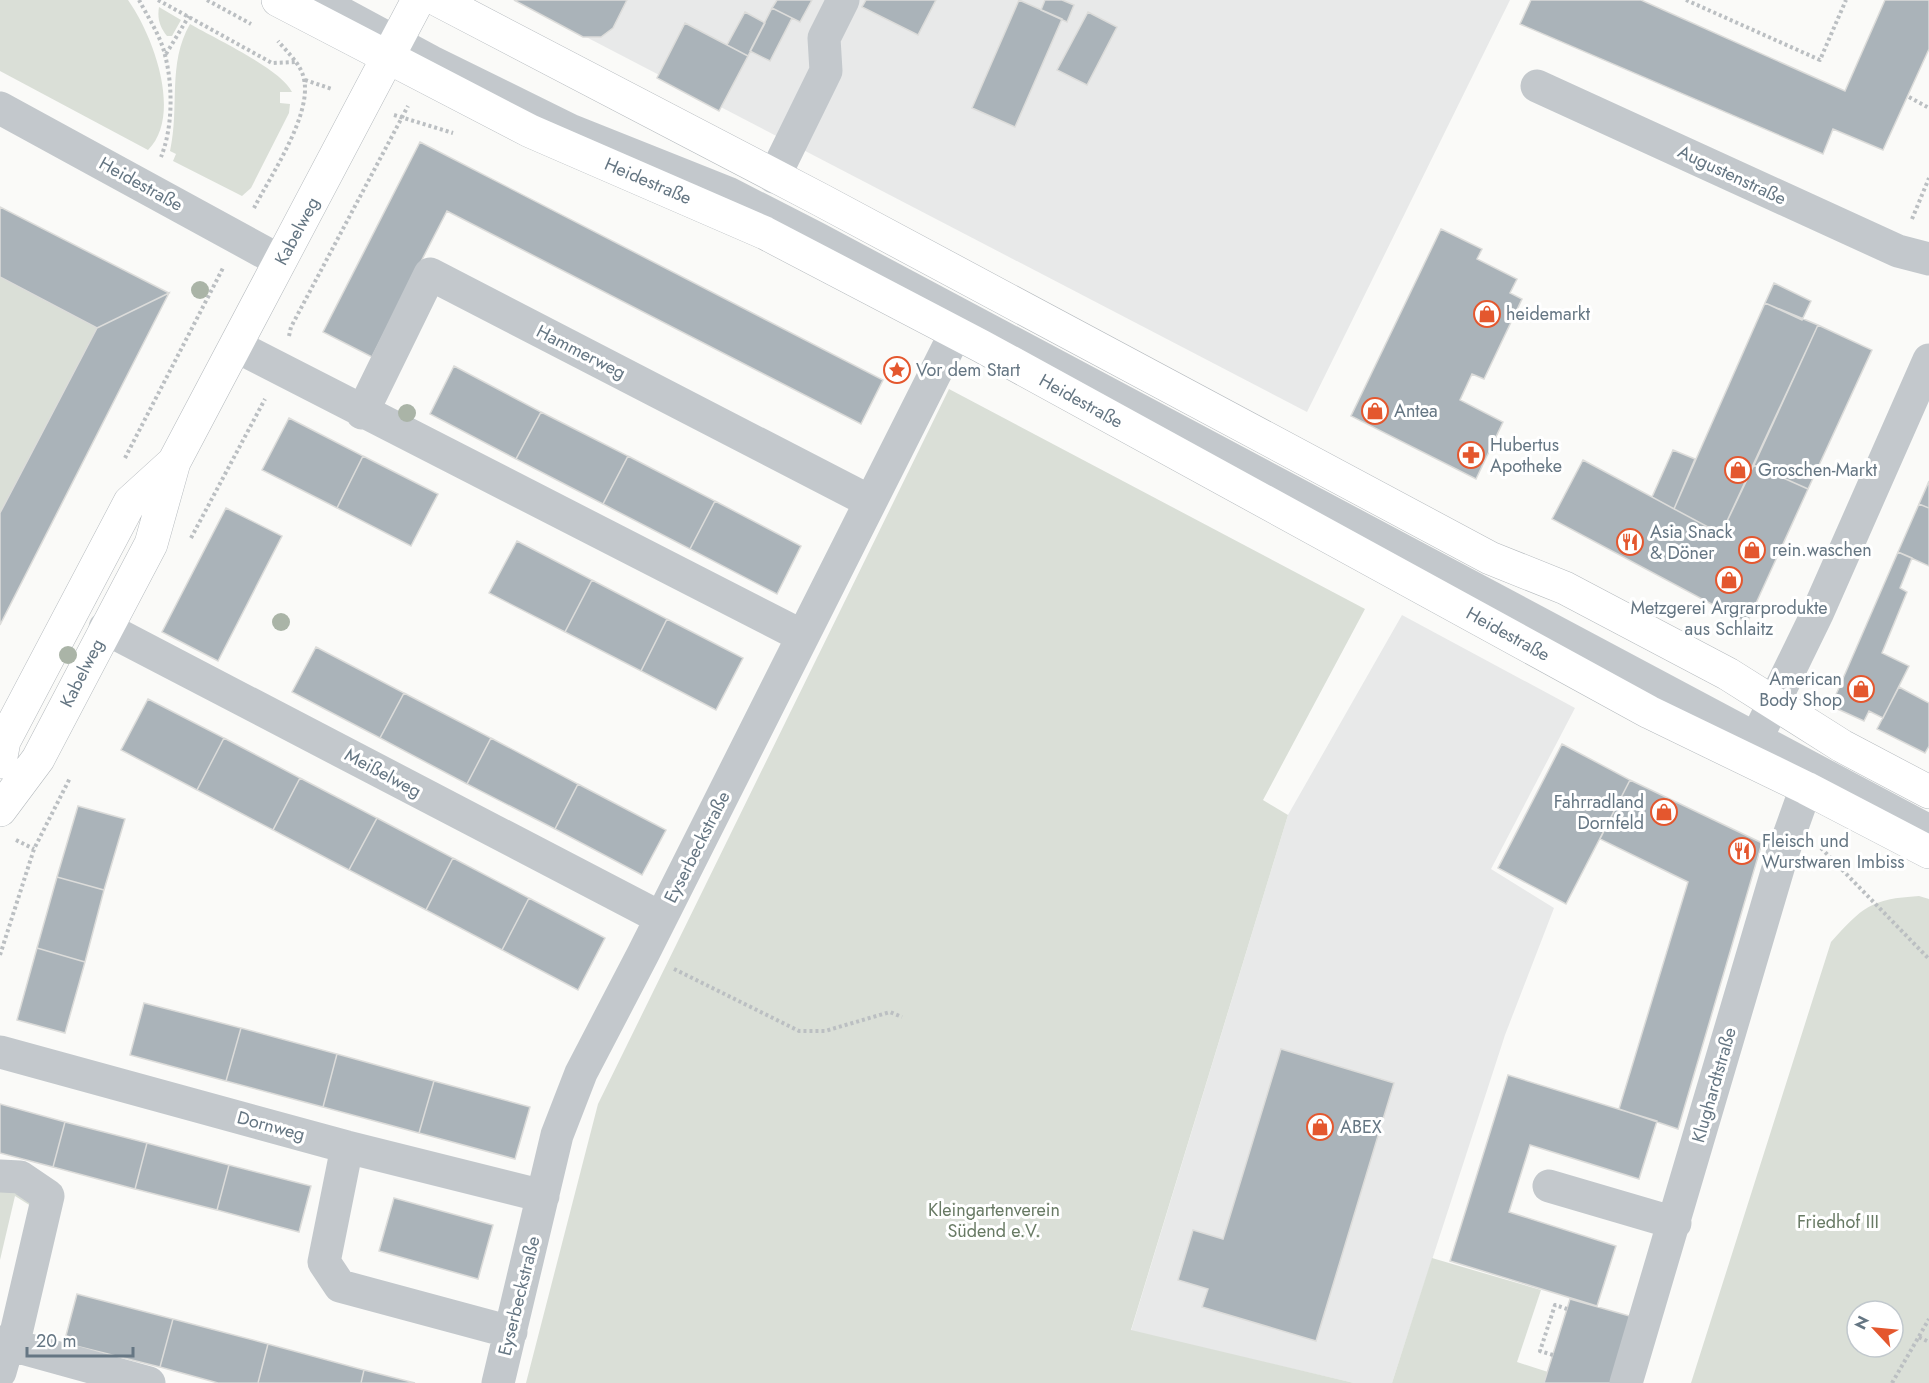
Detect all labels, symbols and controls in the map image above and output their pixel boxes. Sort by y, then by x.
street label: Augustenstraße [1674,139,1790,211]
street label: Heidestraße [94,150,188,218]
street label: Heidestraße [600,151,696,211]
street label: Kabelweg [268,192,326,270]
shop icon: heidemarkt [1472,299,1502,329]
place label: heidemarkt [1506,301,1591,327]
street label: Hammerweg [532,318,630,386]
place icon: Vor dem Start [882,355,912,385]
place label: Vor dem Start [916,357,1021,383]
street label: Heidestraße [1034,367,1128,435]
shop icon: Antea [1360,396,1390,426]
place label: Antea [1394,398,1438,424]
place label: Hubertus Apotheke [1490,432,1562,479]
pharmacy icon: Hubertus Apotheke [1456,440,1486,470]
shop icon: Groschen-Markt [1723,455,1753,485]
place label: Groschen-Markt [1758,457,1878,483]
place label: Asia Snack & Döner [1650,519,1732,566]
restaurant icon: Asia Snack & Döner [1615,527,1645,557]
shop icon: rein.waschen [1737,535,1767,565]
place label: rein.waschen [1772,537,1872,563]
shop icon: Metzgerei Argrarprodukte aus Schlaitz [1714,565,1744,595]
place label: Metzgerei Argrarprodukte aus Schlaitz [1630,595,1828,642]
street label: Heidestraße [1461,600,1555,668]
street label: Kabelweg [54,634,110,712]
place label: American Body Shop [1759,666,1842,713]
shop icon: American Body Shop [1846,674,1876,704]
street label: Meißelweg [340,742,426,804]
street label: Eyserbeckstraße [658,787,736,907]
place label: Fahrradland Dornfeld [1554,789,1644,836]
shop icon: Fahrradland Dornfeld [1649,797,1679,827]
place label: Fleisch und Wurstwaren Imbiss [1762,828,1905,875]
restaurant icon: Fleisch und Wurstwaren Imbiss [1727,836,1757,866]
street label: Klughardtstraße [1685,1024,1743,1146]
street label: Dornweg [234,1104,308,1148]
shop icon: ABEX [1305,1112,1335,1142]
place label: ABEX [1340,1114,1382,1140]
park label: Kleingartenverein Südend e.V. [928,1197,1060,1244]
park label: Friedhof III [1797,1209,1879,1235]
street label: Eyserbeckstraße [492,1233,546,1359]
north arrow [1845,1299,1905,1359]
text: N [1849,1312,1875,1333]
scale bar [27,1320,134,1358]
text: 20 m [36,1328,76,1354]

